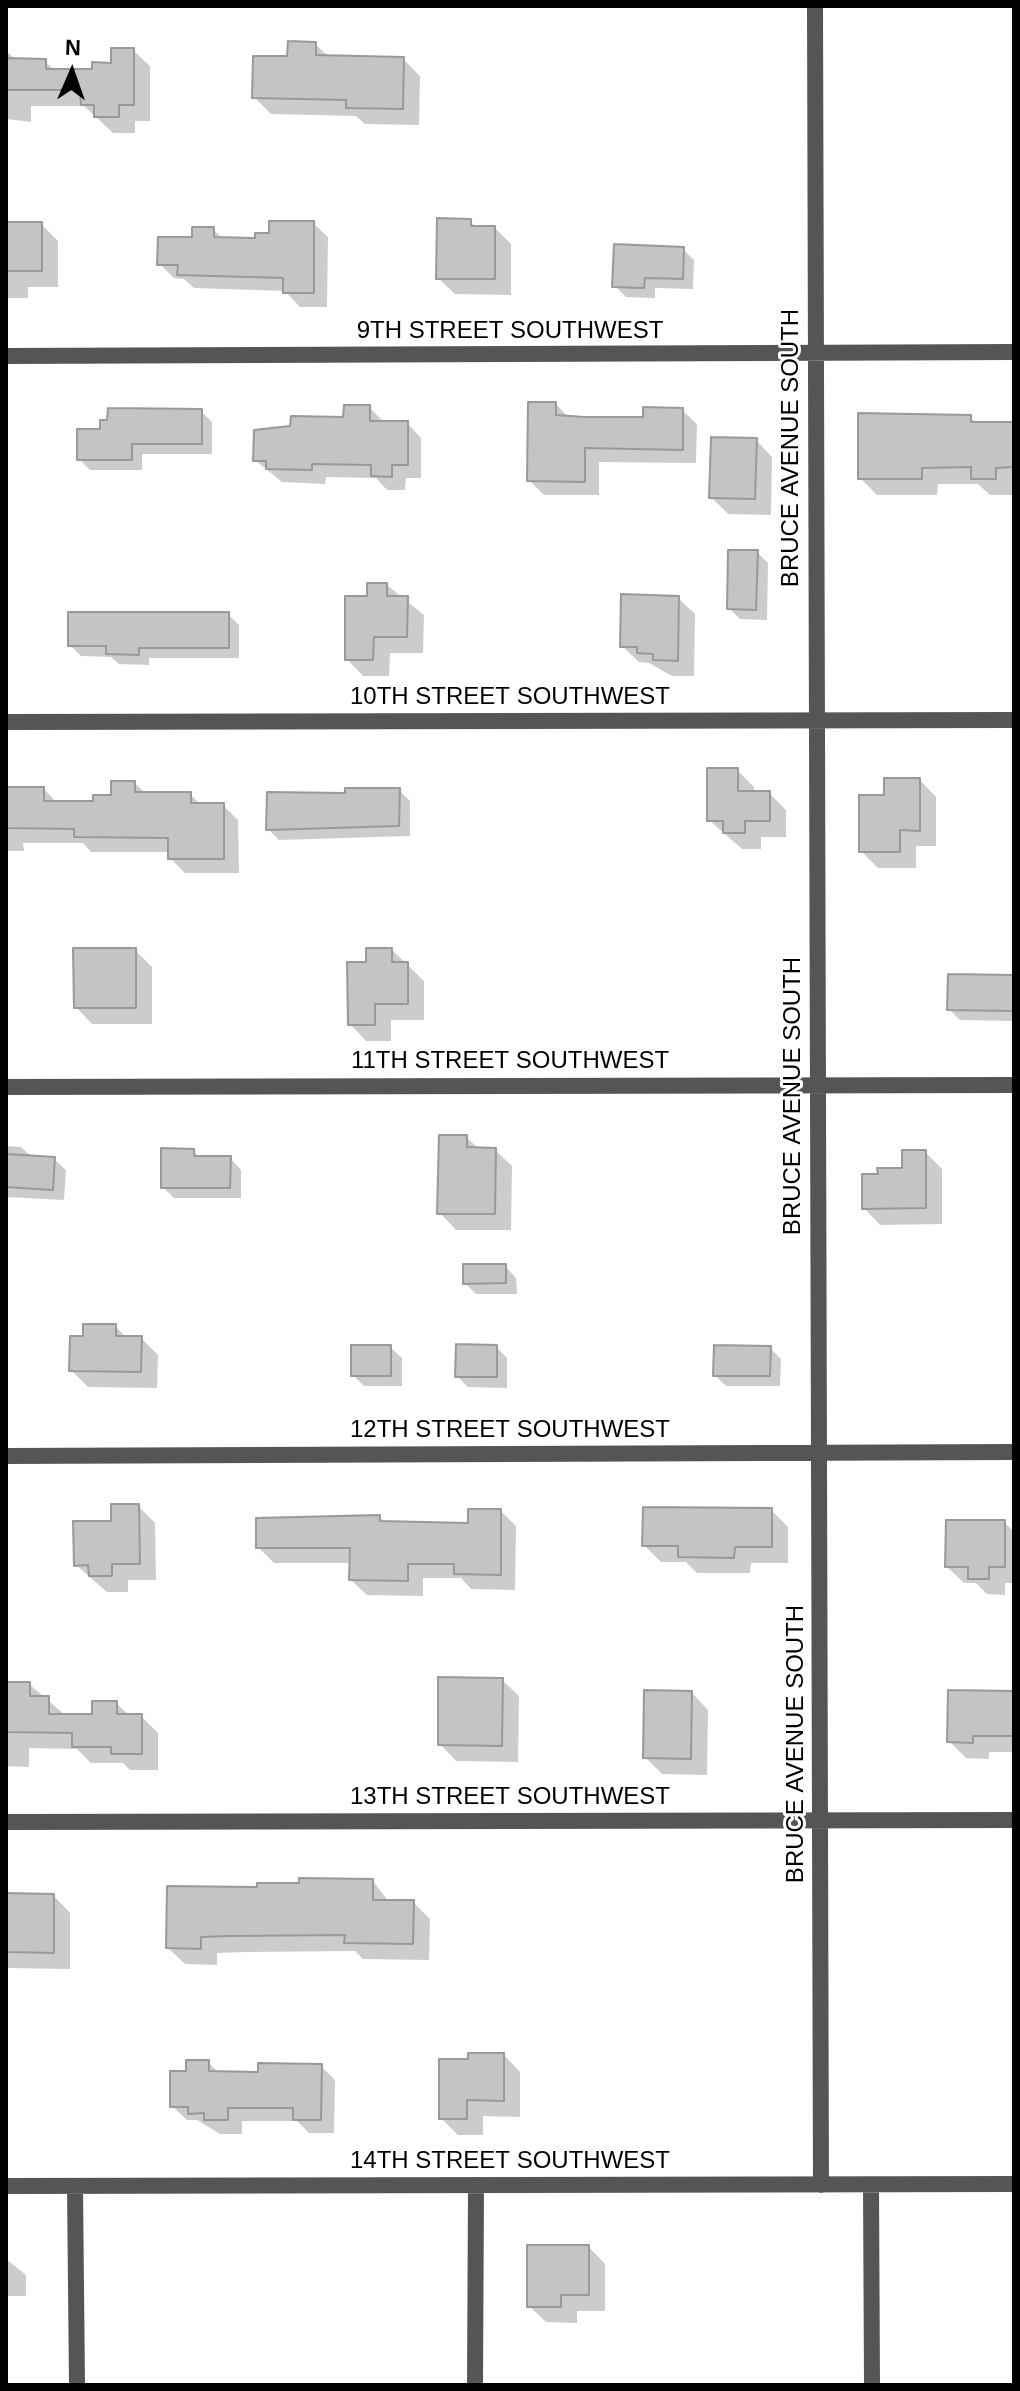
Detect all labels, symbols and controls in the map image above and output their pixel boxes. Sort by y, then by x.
north arrow [32,32,112,112]
text: N [64,35,81,60]
street label: BRUCE AVENUE SOUTH [777,309,805,587]
street label: 9TH STREET SOUTHWEST [357,317,663,345]
street label: 10TH STREET SOUTHWEST [350,683,670,711]
street label: BRUCE AVENUE SOUTH [779,957,807,1235]
street label: 11TH STREET SOUTHWEST [351,1047,669,1075]
street label: 12TH STREET SOUTHWEST [350,1416,670,1444]
street label: BRUCE AVENUE SOUTH [782,1605,810,1883]
street label: 13TH STREET SOUTHWEST [350,1783,670,1811]
street label: 14TH STREET SOUTHWEST [350,2147,670,2175]

